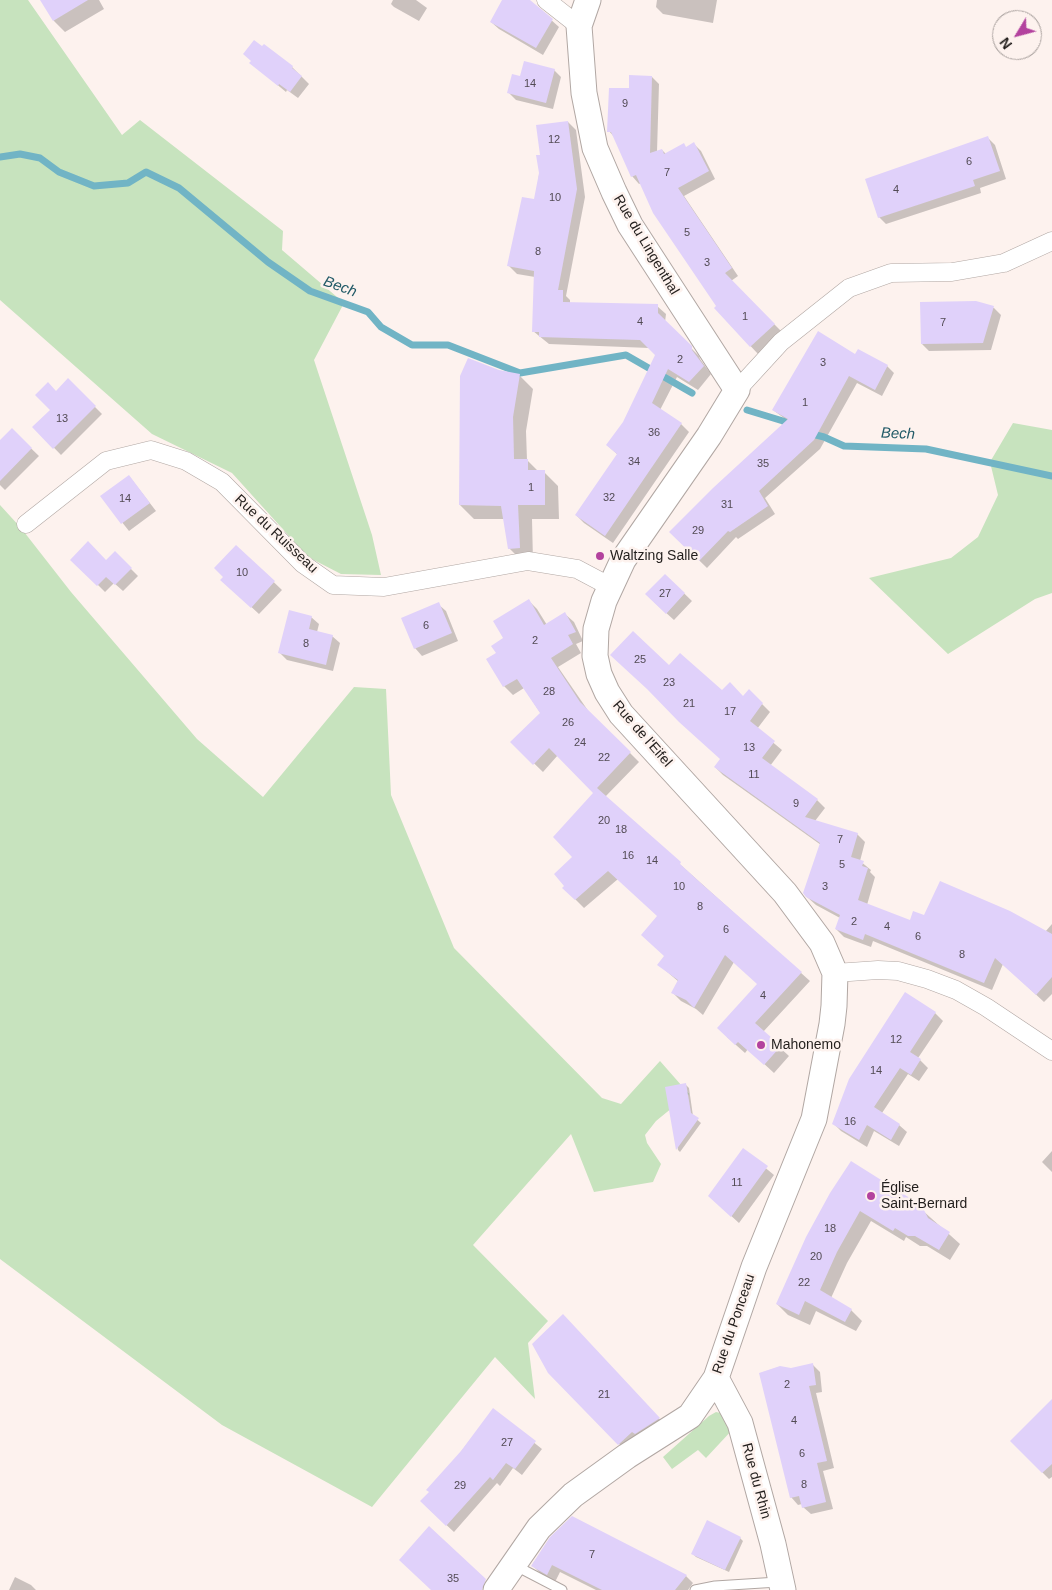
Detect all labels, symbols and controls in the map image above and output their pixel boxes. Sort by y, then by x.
north arrow [992,10,1042,60]
text: N [996,35,1015,52]
house number: 14 [524,77,536,91]
house number: 9 [622,97,628,111]
house number: 12 [548,133,560,147]
house number: 6 [966,155,972,169]
house number: 7 [664,166,670,180]
house number: 4 [893,183,899,197]
house number: 10 [549,191,561,205]
street label: Rue du Lingenthal [610,192,682,298]
house number: 5 [684,226,690,240]
house number: 8 [535,245,541,259]
house number: 3 [704,256,710,270]
water label: Bech [321,273,359,301]
house number: 1 [742,310,748,324]
house number: 4 [637,315,643,329]
house number: 7 [940,316,946,330]
house number: 2 [677,353,683,367]
house number: 3 [820,356,826,370]
house number: 1 [802,396,808,410]
house number: 13 [56,412,68,426]
water label: Bech [881,424,915,444]
house number: 36 [648,426,660,440]
house number: 34 [628,455,640,469]
house number: 35 [757,457,769,471]
house number: 1 [528,481,534,495]
street label: Rue du Ruisseau [231,491,321,577]
house number: 32 [603,491,615,505]
house number: 14 [119,492,131,506]
house number: 31 [721,498,733,512]
house number: 29 [692,524,704,538]
place label: Waltzing Salle [610,548,698,564]
marker: Waltzing Salle [594,550,606,562]
house number: 10 [236,566,248,580]
house number: 27 [659,587,671,601]
house number: 6 [423,619,429,633]
house number: 2 [532,634,538,648]
house number: 8 [303,637,309,651]
house number: 25 [634,653,646,667]
house number: 23 [663,676,675,690]
house number: 28 [543,685,555,699]
house number: 21 [683,697,695,711]
street label: Rue de l'Eifel [609,698,675,770]
house number: 17 [724,705,736,719]
house number: 26 [562,716,574,730]
house number: 24 [574,736,586,750]
house number: 13 [743,741,755,755]
house number: 22 [598,751,610,765]
house number: 11 [748,768,760,782]
house number: 9 [793,797,799,811]
house number: 20 [598,814,610,828]
house number: 18 [615,823,627,837]
house number: 7 [837,833,843,847]
house number: 16 [622,849,634,863]
house number: 14 [646,854,658,868]
house number: 5 [839,858,845,872]
house number: 10 [673,880,685,894]
house number: 3 [822,880,828,894]
house number: 8 [697,900,703,914]
house number: 2 [851,915,857,929]
house number: 4 [884,920,890,934]
house number: 6 [723,923,729,937]
house number: 6 [915,930,921,944]
house number: 8 [959,948,965,962]
house number: 4 [760,989,766,1003]
house number: 12 [890,1033,902,1047]
place label: Mahonemo [771,1037,841,1053]
marker: Mahonemo [755,1039,767,1051]
house number: 14 [870,1064,882,1078]
house number: 16 [844,1115,856,1129]
house number: 11 [731,1176,743,1190]
place label: Église Saint-Bernard [881,1180,967,1212]
marker: Église Saint-Bernard [865,1190,877,1202]
house number: 18 [824,1222,836,1236]
house number: 20 [810,1250,822,1264]
street label: Rue du Ponceau [709,1272,759,1376]
house number: 22 [798,1276,810,1290]
house number: 2 [784,1378,790,1392]
house number: 21 [598,1388,610,1402]
house number: 4 [791,1414,797,1428]
house number: 27 [501,1436,513,1450]
street label: Rue du Rhin [738,1441,774,1521]
house number: 6 [799,1447,805,1461]
house number: 8 [801,1478,807,1492]
house number: 29 [454,1479,466,1493]
house number: 7 [589,1548,595,1562]
house number: 35 [447,1572,459,1586]

